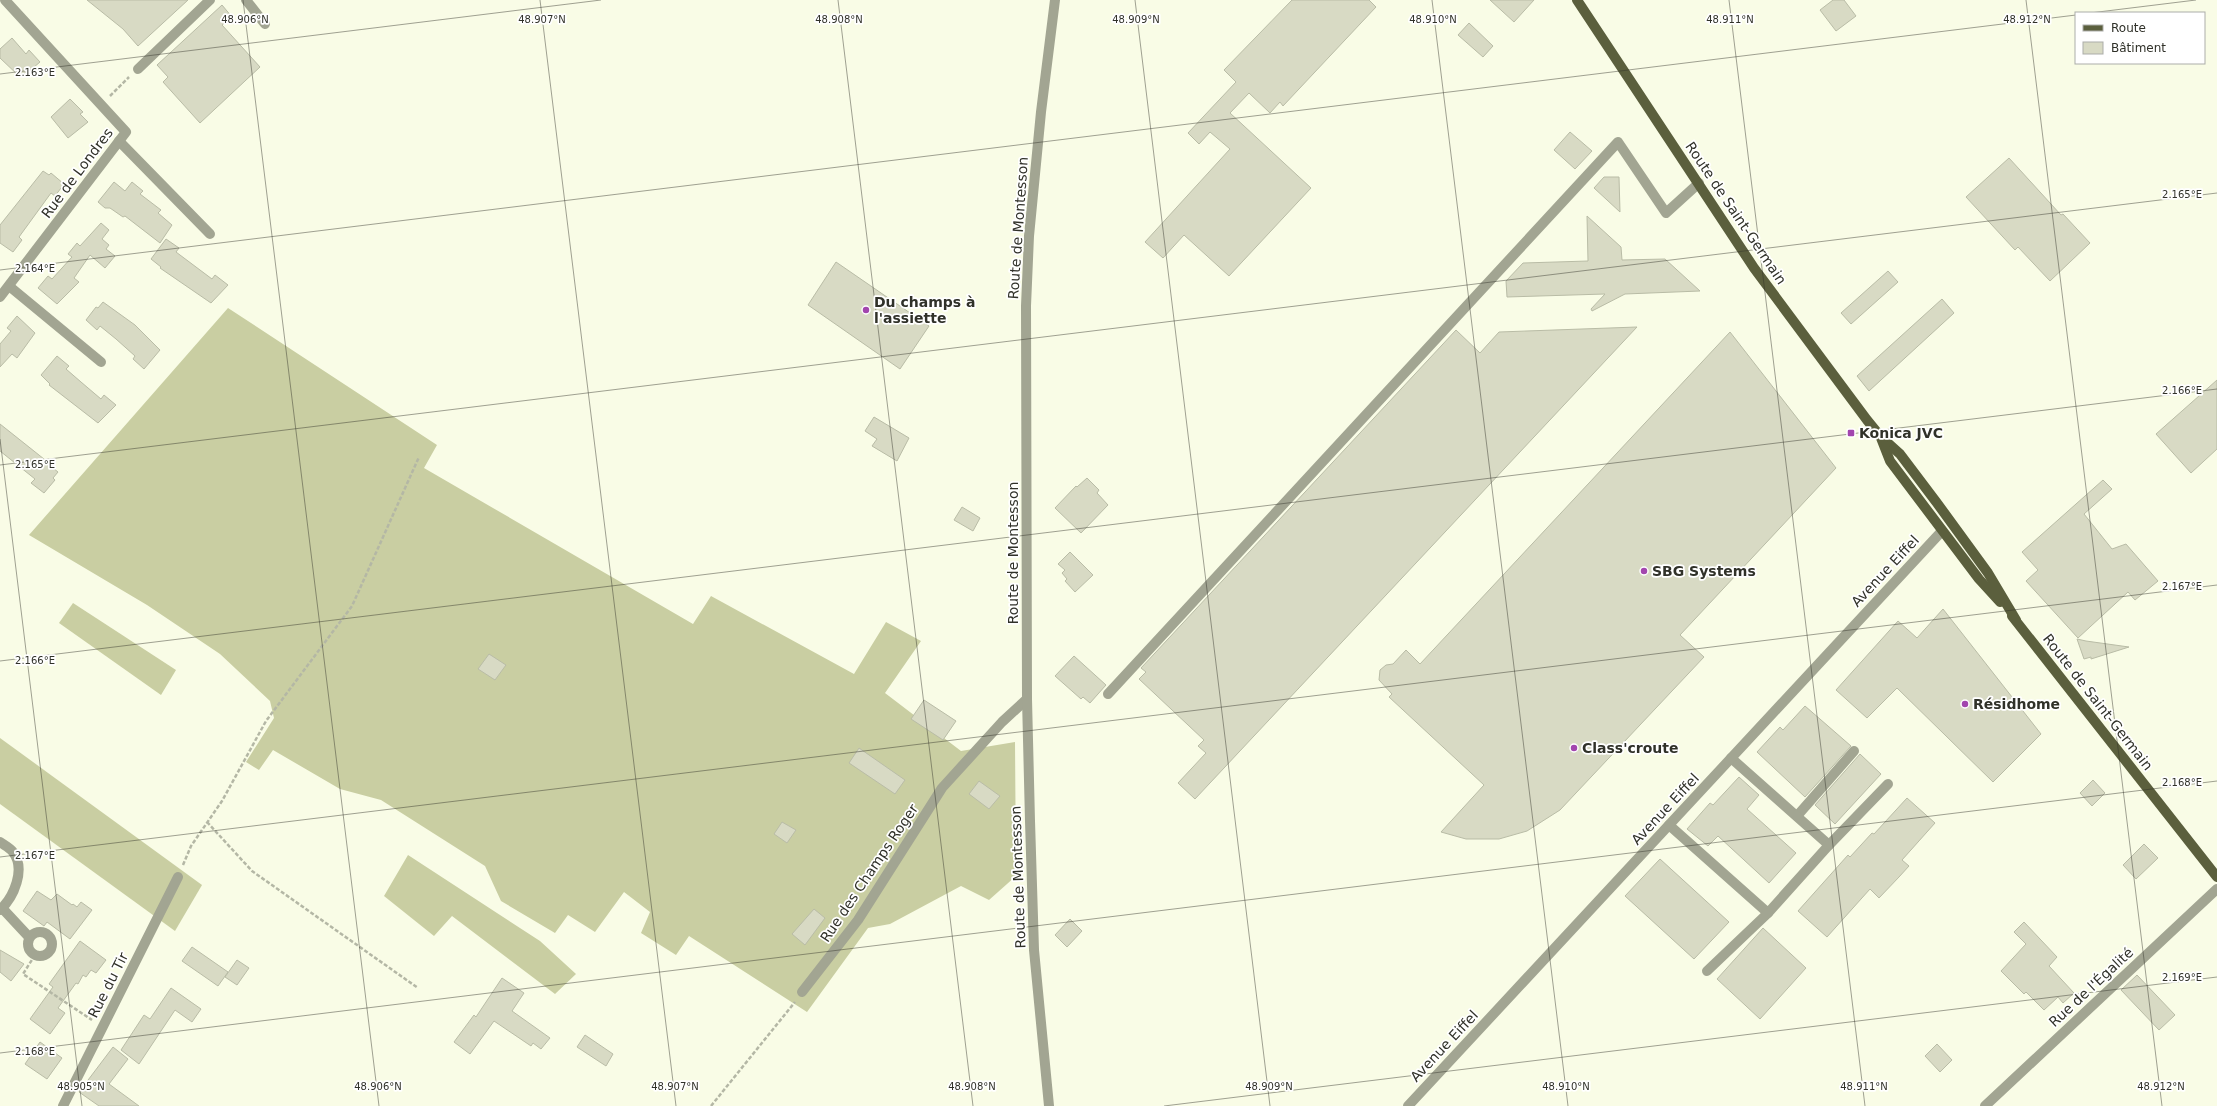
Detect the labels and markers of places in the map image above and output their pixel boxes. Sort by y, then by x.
place label: Du champs à l'assiette [874,294,975,326]
marker: Du champs à l'assiette [861,305,871,315]
place label: Konica JVC [1859,425,1943,441]
marker: Konica JVC [1846,428,1856,438]
place label: SBG Systems [1652,563,1756,579]
marker: SBG Systems [1639,566,1649,576]
place label: Résidhome [1973,696,2060,712]
marker: Résidhome [1960,699,1970,709]
place label: Class'croute [1582,740,1678,756]
marker: Class'croute [1569,743,1579,753]

